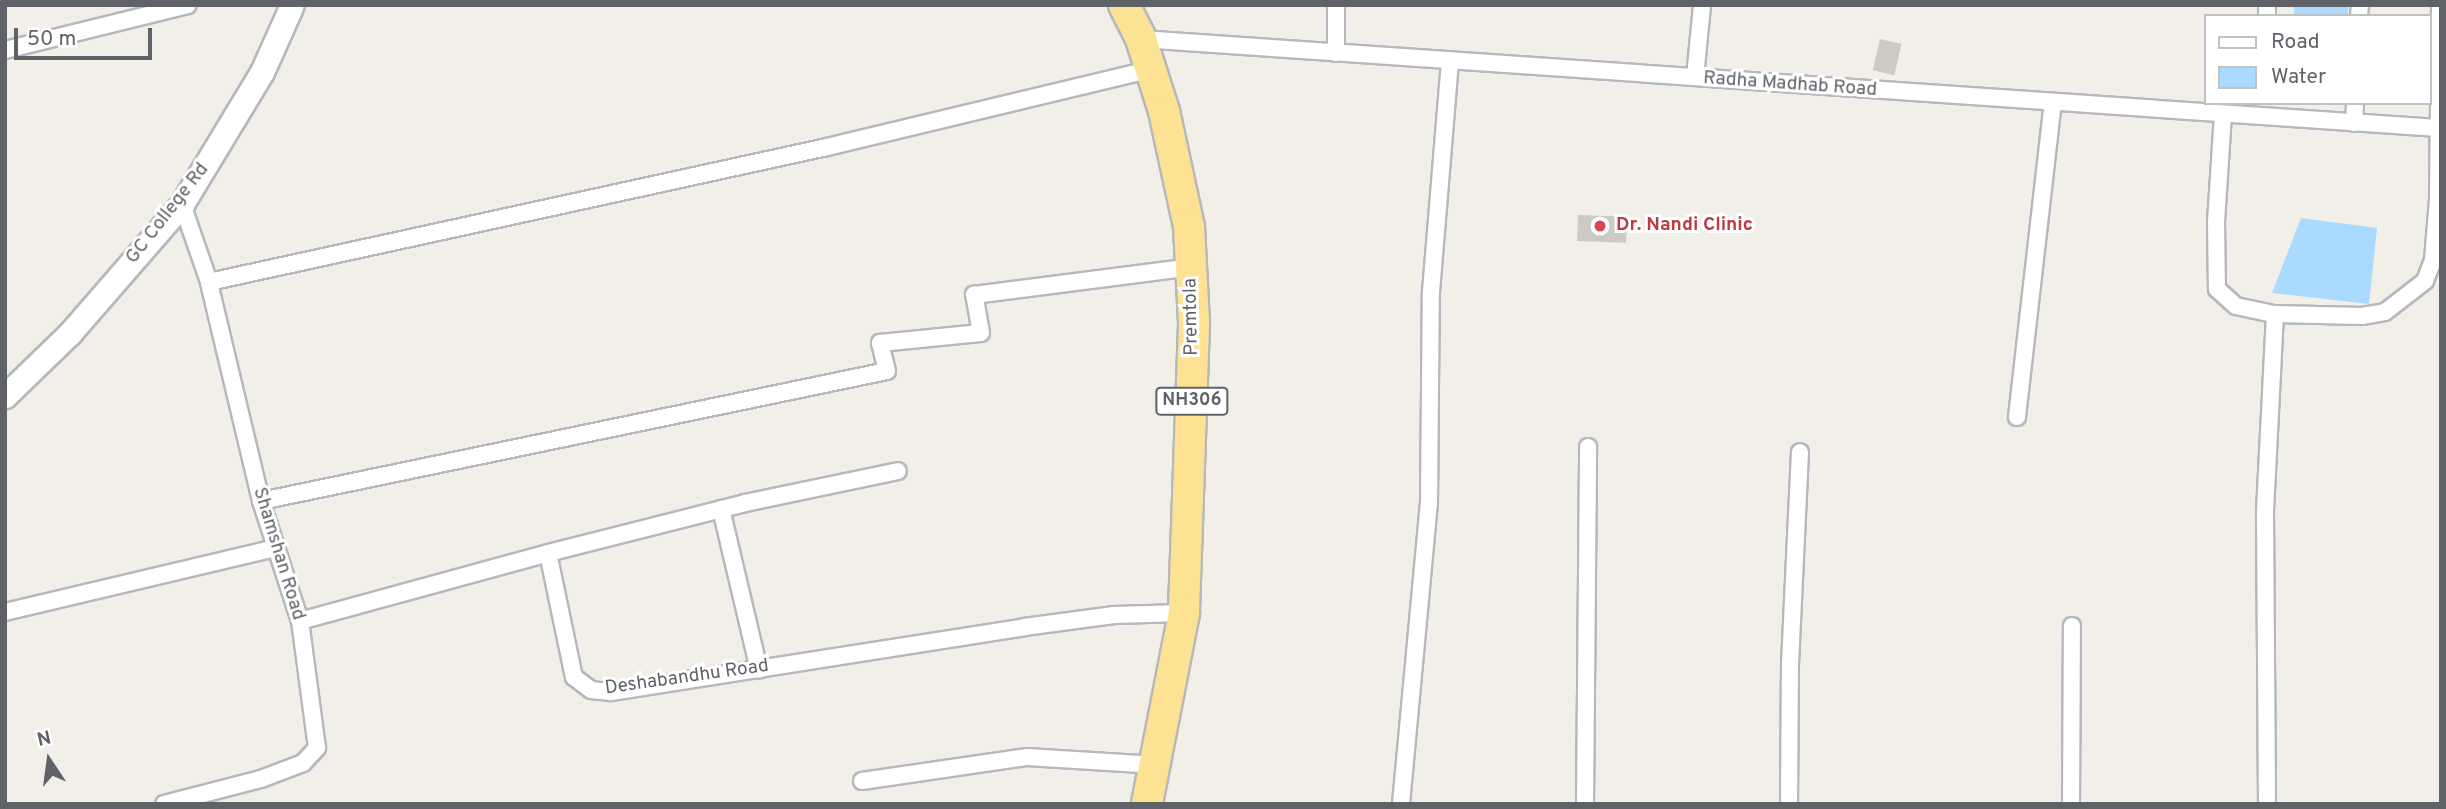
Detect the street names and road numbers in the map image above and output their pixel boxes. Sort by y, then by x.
street label: Radha Madhab Road [1702,68,1878,102]
street label: GC College Rd [122,159,214,269]
street label: Premtola [1180,278,1204,356]
road number: NH306 [1155,386,1229,416]
street label: Shamshan Road [247,485,309,623]
street label: Deshabandhu Road [604,655,770,701]

